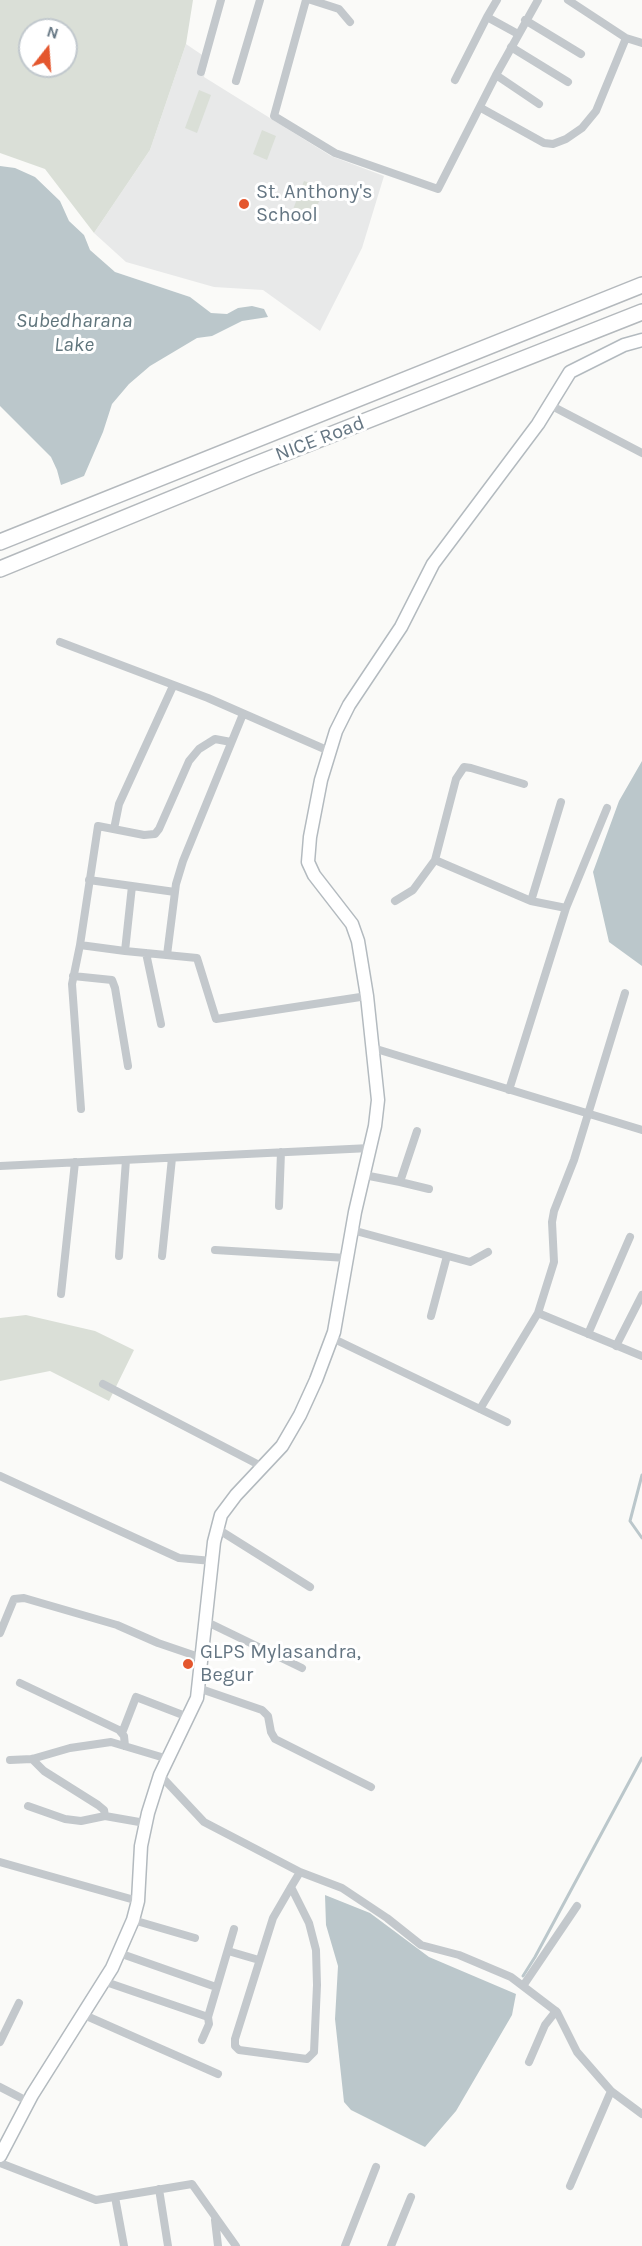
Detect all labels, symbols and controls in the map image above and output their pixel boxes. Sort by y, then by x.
north arrow [18,18,78,78]
text: N [45,21,61,43]
place label: St. Anthony's School [256,180,373,227]
marker: St. Anthony's School [237,197,251,211]
water label: Subedharana Lake [16,308,132,358]
street label: NICE Road [272,411,368,467]
place label: GLPS Mylasandra, Begur [200,1640,361,1687]
marker: GLPS Mylasandra, Begur [181,1657,195,1671]

